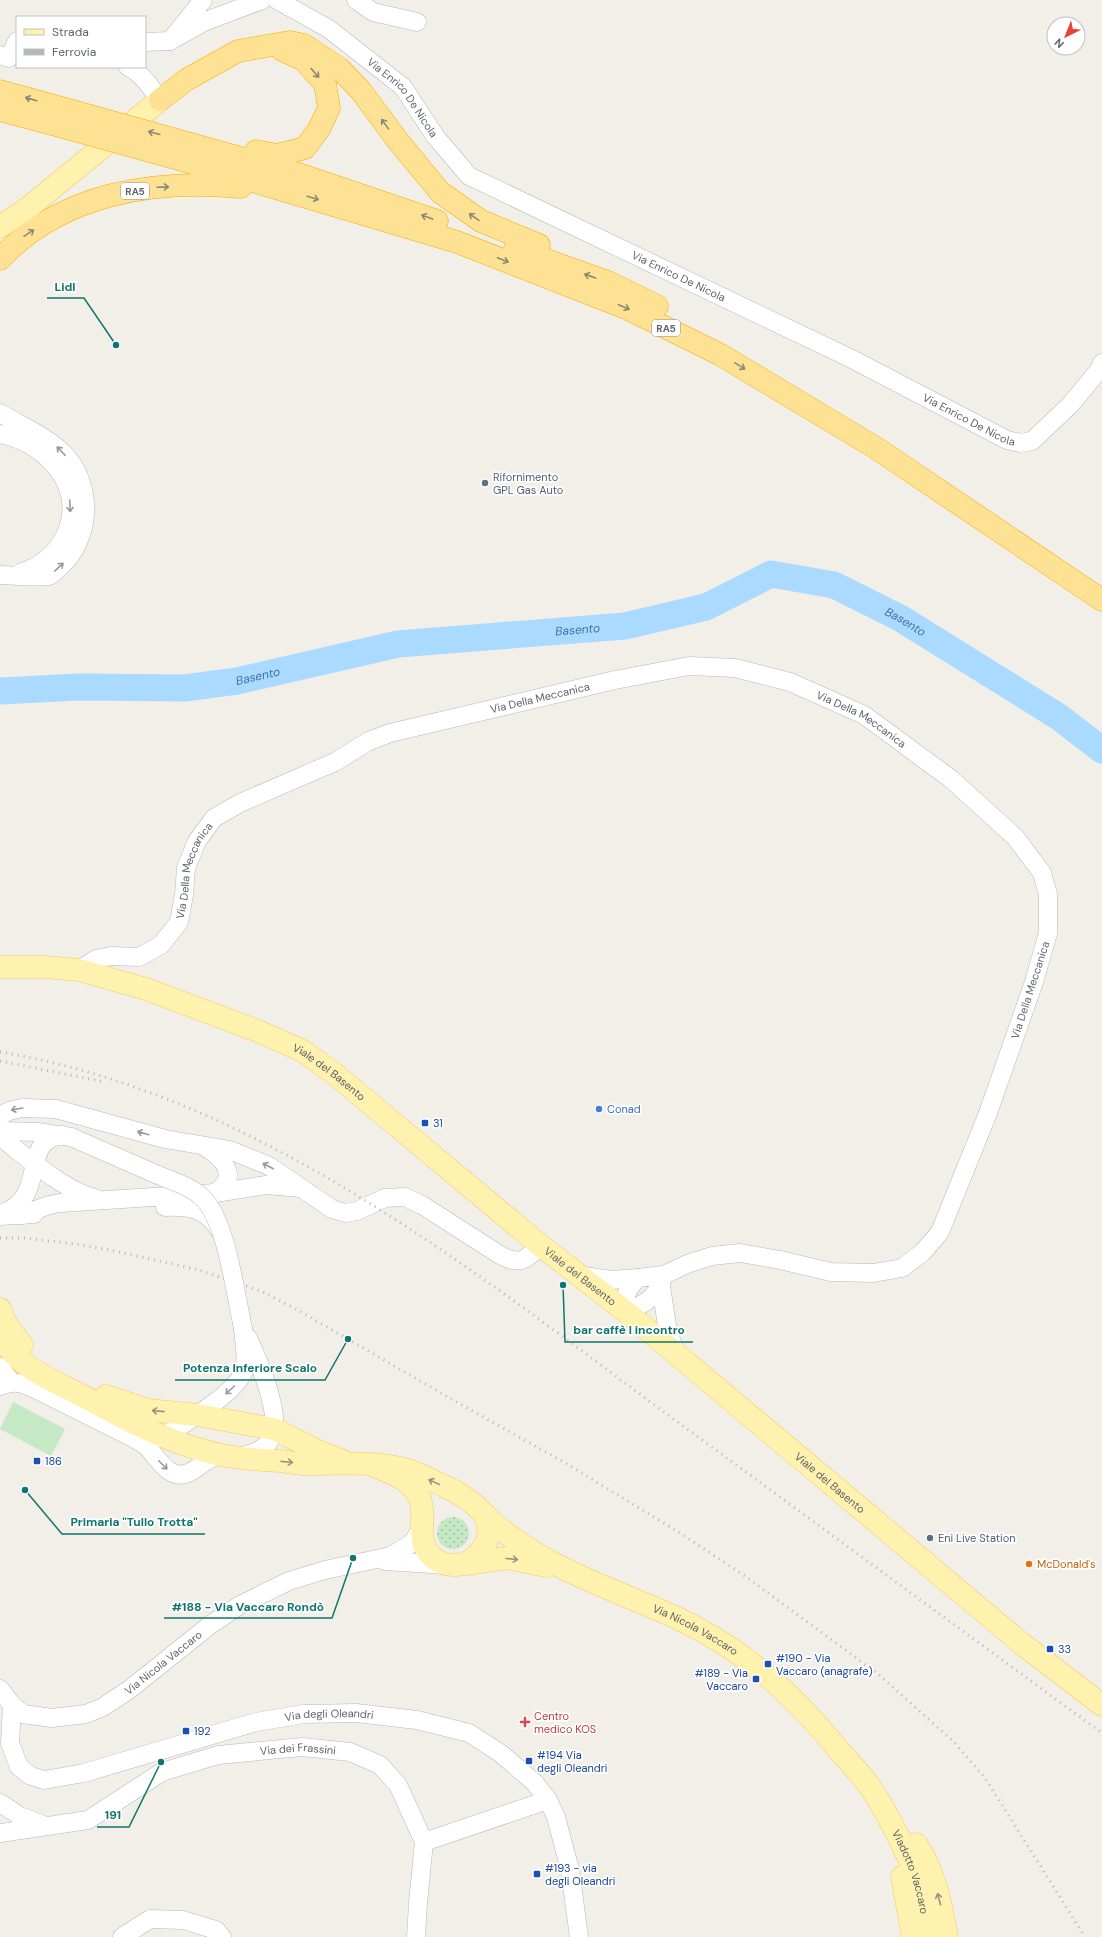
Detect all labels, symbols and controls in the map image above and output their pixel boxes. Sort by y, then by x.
legend [16,16,146,68]
north arrow [1046,16,1086,56]
text: Strada [52,24,89,40]
text: N [1051,35,1067,51]
text: Ferrovia [52,44,96,60]
street label: Via Enrico De Nicola [364,55,441,140]
one-way arrow [311,68,320,79]
one-way arrow [25,95,38,103]
one-way arrow [381,119,389,130]
one-way arrow [147,129,160,137]
road number: RA5 [121,183,149,199]
one-way arrow [156,183,169,190]
one-way arrow [307,195,320,202]
one-way arrow [421,213,433,221]
one-way arrow [469,213,480,221]
one-way arrow [23,229,34,237]
street label: Via Enrico De Nicola [630,248,728,305]
one-way arrow [497,256,509,264]
one-way arrow [584,271,596,279]
callout: Lidl [47,274,84,298]
text: Lidl [54,279,76,295]
one-way arrow [618,304,630,312]
road number: RA5 [652,320,680,336]
one-way arrow [734,363,746,371]
street label: Via Enrico De Nicola [920,390,1017,449]
one-way arrow [57,446,66,456]
place label: Rifornimento GPL Gas Auto [493,470,563,497]
marker: Rifornimento GPL Gas Auto [480,478,490,488]
one-way arrow [67,499,74,512]
one-way arrow [54,563,64,572]
water label: Basento [882,604,929,640]
water label: Basento [555,620,601,640]
water label: Basento [234,663,282,689]
street label: Via Della Meccanica [489,679,591,716]
street label: Via Della Meccanica [814,688,909,751]
street label: Via Della Meccanica [173,820,215,920]
street label: Via Della Meccanica [1008,939,1052,1041]
street label: Viale del Basento [291,1040,368,1104]
place label: Conad [607,1102,641,1116]
marker: Conad [594,1104,604,1114]
one-way arrow [11,1105,24,1113]
place label: 31 [433,1116,443,1130]
marker: 31 [420,1118,430,1128]
one-way arrow [137,1129,150,1136]
one-way arrow [263,1162,275,1169]
street label: Viale del Basento [541,1244,619,1309]
callout: bar caffè l incontro [565,1318,693,1342]
text: bar caffè l incontro [573,1322,685,1338]
callout: Potenza Inferiore Scalo [175,1356,325,1380]
text: Potenza Inferiore Scalo [183,1360,317,1376]
one-way arrow [224,1385,235,1394]
one-way arrow [152,1407,165,1415]
street label: Viale del Basento [792,1449,868,1516]
place label: 186 [45,1454,62,1468]
marker: 186 [32,1456,42,1466]
one-way arrow [280,1458,293,1466]
one-way arrow [159,1460,168,1470]
one-way arrow [428,1478,440,1485]
callout: Primaria "Tullo Trotta" [62,1510,205,1534]
text: Primaria "Tullo Trotta" [70,1514,198,1530]
place label: Eni Live Station [938,1531,1016,1545]
marker: Eni Live Station [925,1533,935,1543]
one-way arrow [505,1556,518,1563]
place label: McDonald's [1037,1557,1096,1571]
marker: McDonald's [1024,1559,1034,1569]
callout: #188 - Via Vaccaro Rondò [164,1594,332,1618]
text: #188 - Via Vaccaro Rondò [172,1599,324,1615]
street label: Via Nicola Vaccaro [651,1601,741,1658]
street label: Via Nicola Vaccaro [122,1627,205,1698]
place label: 33 [1058,1642,1071,1656]
marker: 33 [1045,1644,1055,1654]
place label: #190 - Via Vaccaro (anagrafe) [776,1651,873,1678]
marker: #190 - Via Vaccaro (anagrafe) [763,1659,773,1669]
place label: #189 - Via Vaccaro [695,1666,748,1693]
marker: #189 - Via Vaccaro [751,1674,761,1684]
street label: Via degli Oleandri [283,1706,374,1724]
place label: Centro medico KOS [534,1709,596,1736]
marker: Centro medico KOS [519,1716,531,1728]
place label: 192 [194,1724,211,1738]
marker: 192 [181,1726,191,1736]
street label: Via dei Frassini [259,1740,337,1758]
place label: #194 Via degli Oleandri [537,1748,607,1775]
marker: #194 Via degli Oleandri [524,1756,534,1766]
callout: 191 [97,1803,129,1827]
text: 191 [105,1807,121,1823]
street label: Viadotto Vaccaro [889,1827,932,1915]
place label: #193 - via degli Oleandri [545,1861,615,1888]
marker: #193 - via degli Oleandri [532,1869,542,1879]
one-way arrow [935,1893,942,1906]

